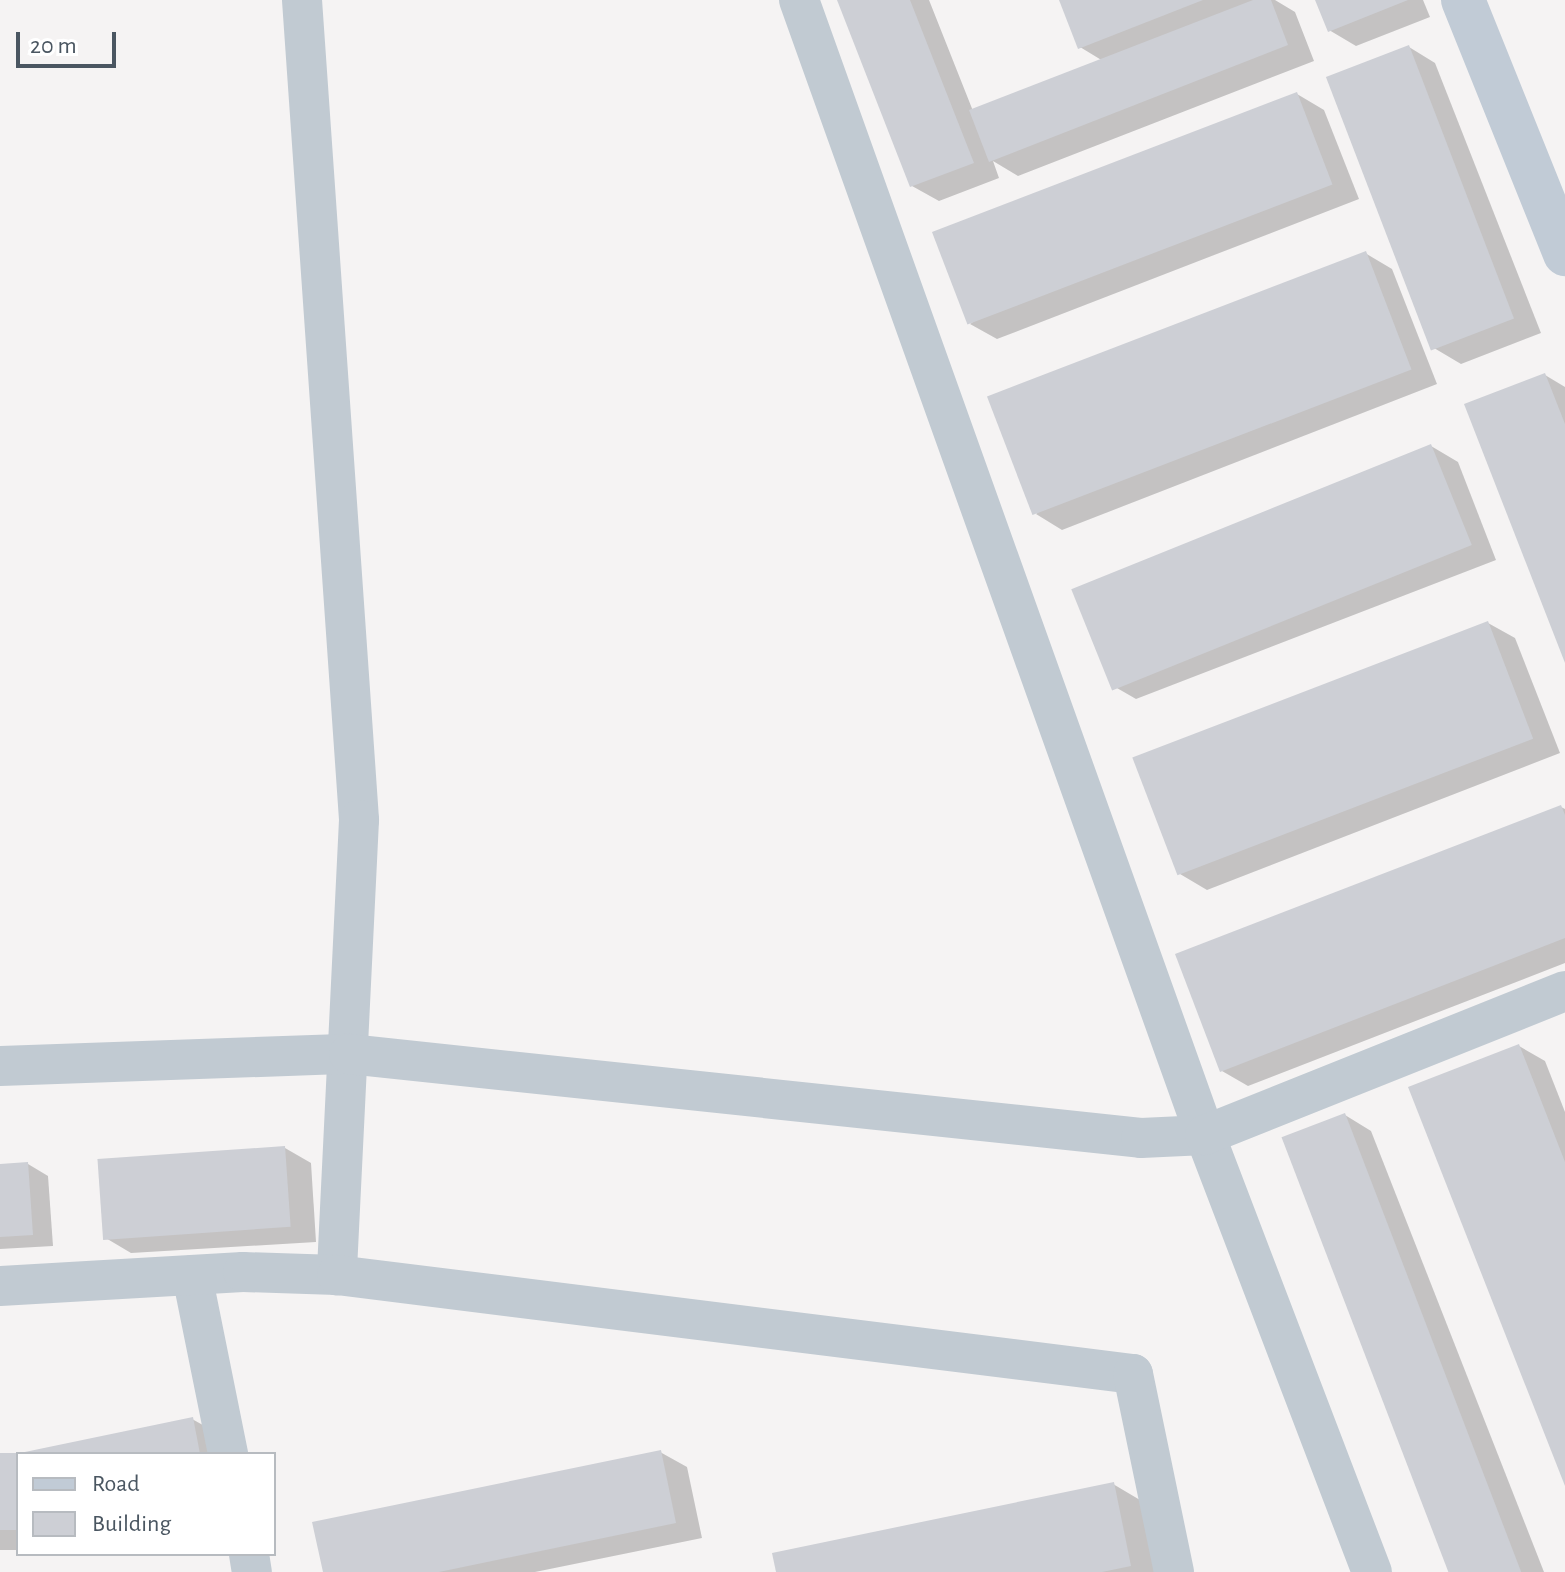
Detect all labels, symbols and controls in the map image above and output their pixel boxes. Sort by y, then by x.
scale bar [20,16,120,66]
text: 20 m [30,34,77,58]
legend [16,1452,276,1556]
text: Road [92,1472,140,1496]
text: Building [92,1512,171,1536]

